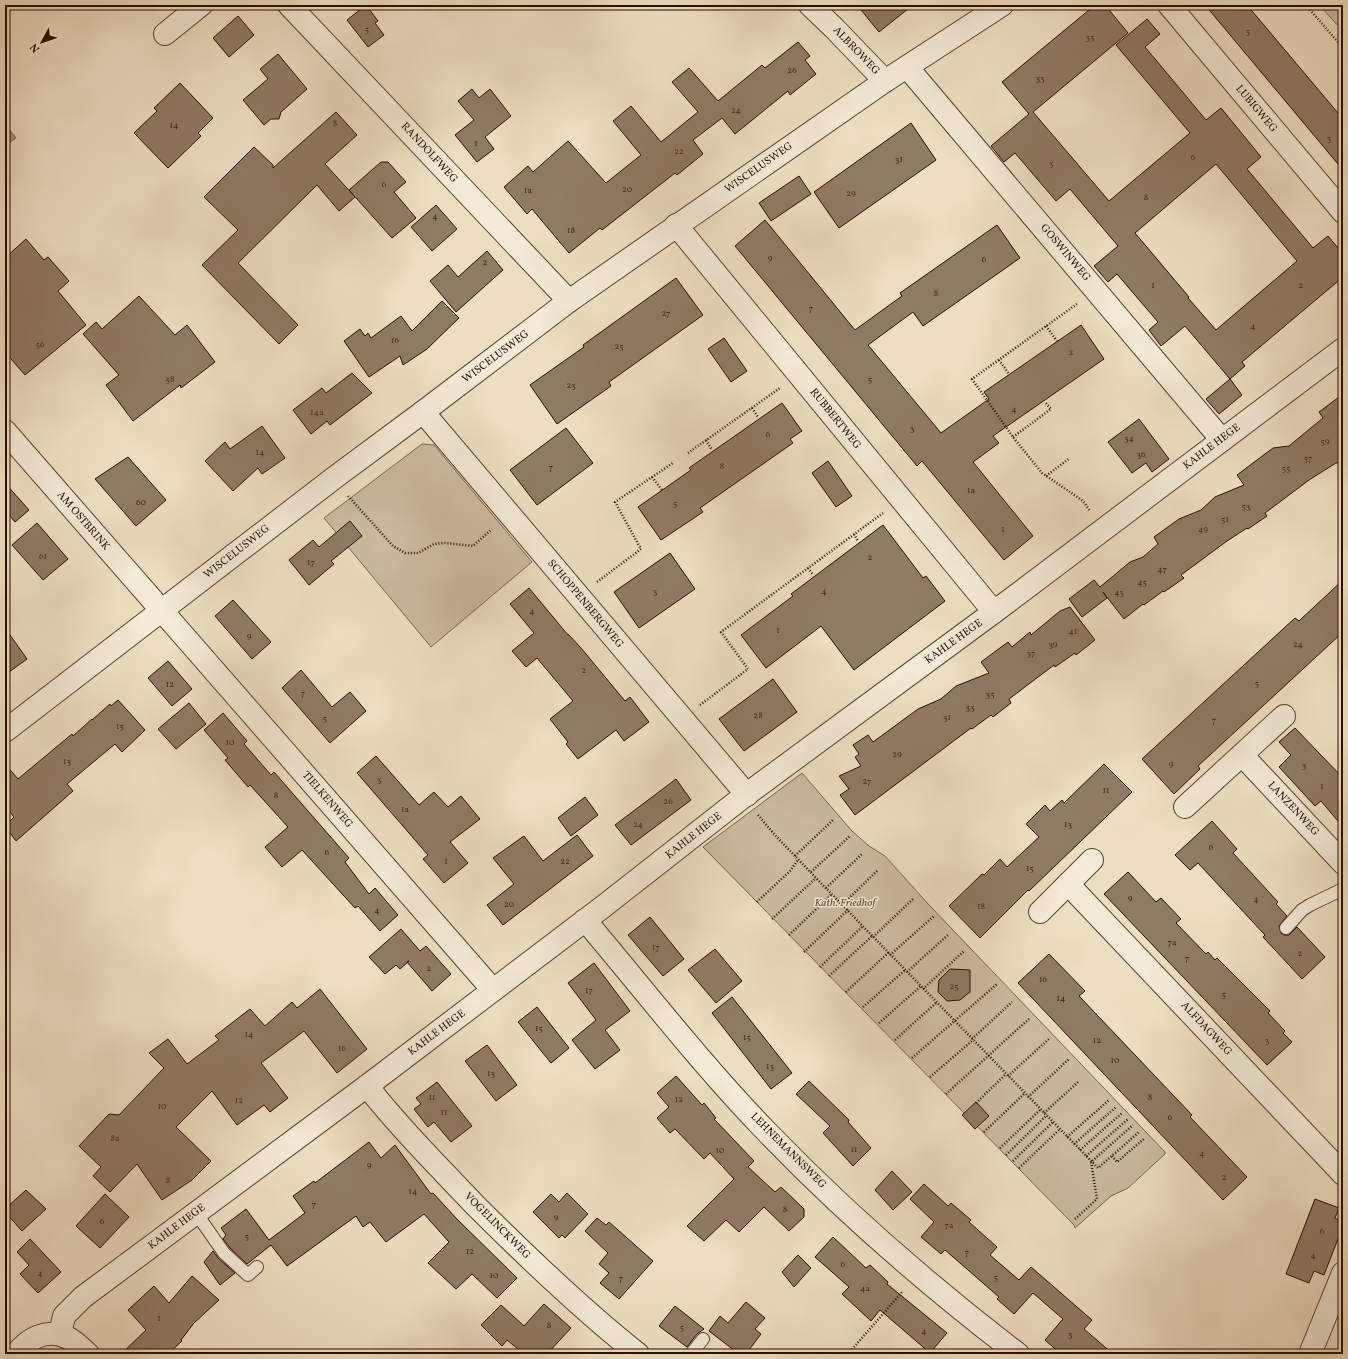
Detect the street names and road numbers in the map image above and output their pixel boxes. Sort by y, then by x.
street label: ALBROWEG [829,24,883,78]
street label: LUBIGWEG [1232,82,1280,136]
street label: RANDOLFWEG [397,120,461,186]
street label: WISCELUSWEG [722,139,796,197]
street label: GOSWINWEG [1037,221,1093,285]
street label: WISCELUSWEG [460,327,532,387]
street label: RUBBERTWEG [806,385,864,453]
street label: KAHLE HEGE [1180,420,1244,473]
street label: AM OSTBRINK [53,488,113,554]
street label: WISCELUSWEG [201,521,273,583]
street label: SCHOPPENBERGWEG [543,556,627,652]
street label: KAHLE HEGE [922,616,986,668]
street label: TIELKENWEG [298,768,356,832]
street label: LANZENWEG [1264,778,1322,840]
street label: KAHLE HEGE [663,809,726,863]
street label: ALFDAGWEG [1177,999,1235,1059]
street label: KAHLE HEGE [405,1006,469,1059]
street label: LEHNEMANNSWEG [747,1110,829,1192]
street label: VOGELINCKWEG [460,1189,534,1263]
street label: KAHLE HEGE [145,1200,209,1253]

